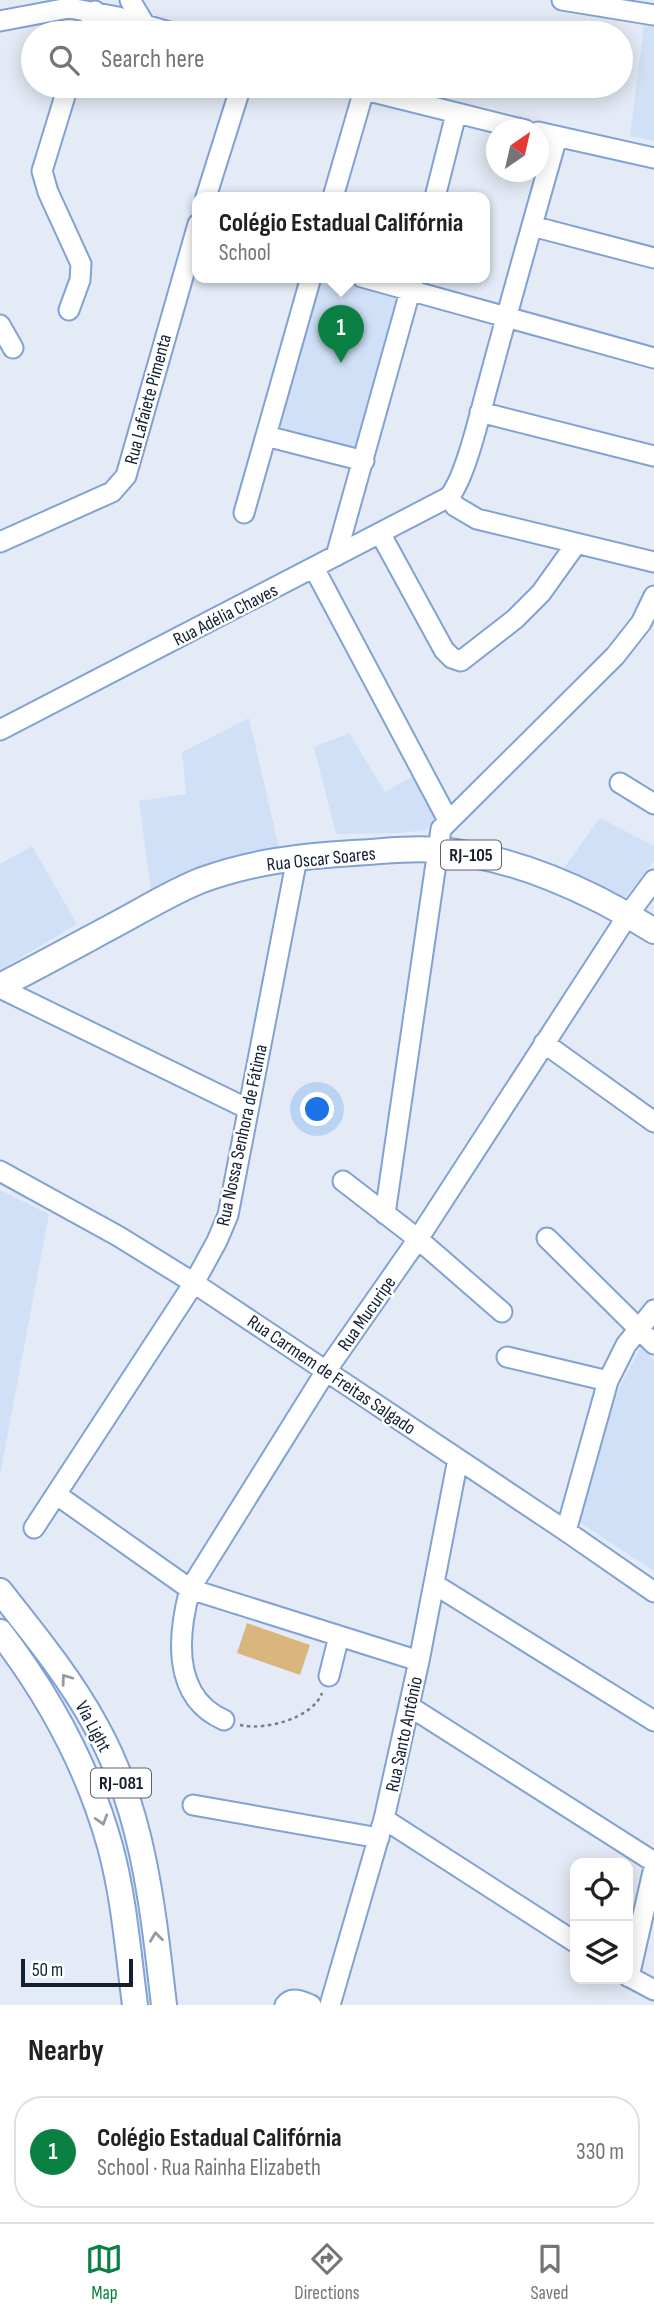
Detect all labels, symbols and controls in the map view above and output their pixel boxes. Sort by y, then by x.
search box [21,21,633,98]
icon: search [45,41,83,79]
text: Search here [101,44,204,75]
north arrow [486,119,549,182]
popup [192,192,490,283]
text: Colégio Estadual Califórnia [219,208,463,239]
text: School [219,239,271,267]
pin: 1 [318,305,364,363]
street label: Rua Lafaiete Pimenta [120,332,177,467]
street label: Rua Adélia Chaves [169,579,282,652]
road number: RJ-105 [441,840,501,870]
street label: Rua Oscar Soares [266,842,377,877]
street label: Rua Nossa Senhora de Fátima [212,1042,273,1228]
your location [300,1092,334,1126]
street label: Rua Mucuripe [333,1272,401,1356]
street label: Rua Carmem de Freitas Salgado [243,1310,420,1440]
one-way arrow [62,1674,74,1687]
street label: Rua Santo Antônio [381,1675,428,1794]
street label: Via Light [70,1697,116,1756]
road number: RJ-081 [91,1768,151,1798]
one-way arrow [93,1814,108,1826]
map controls [570,1858,633,1984]
button: locate [570,1858,633,1921]
button: layers [570,1921,633,1984]
one-way arrow [148,1931,163,1943]
scale bar [21,1956,133,1988]
text: 50 m [32,1959,63,1982]
text: Nearby [28,2033,104,2069]
text: Colégio Estadual Califórnia [97,2123,342,2154]
text: 1 [48,2138,58,2166]
text: 330 m [576,2138,624,2166]
text: School · Rua Rainha Elizabeth [97,2154,321,2182]
tab: Map [85,2240,123,2305]
tab: Directions [294,2240,360,2305]
tab: Saved [530,2240,569,2305]

